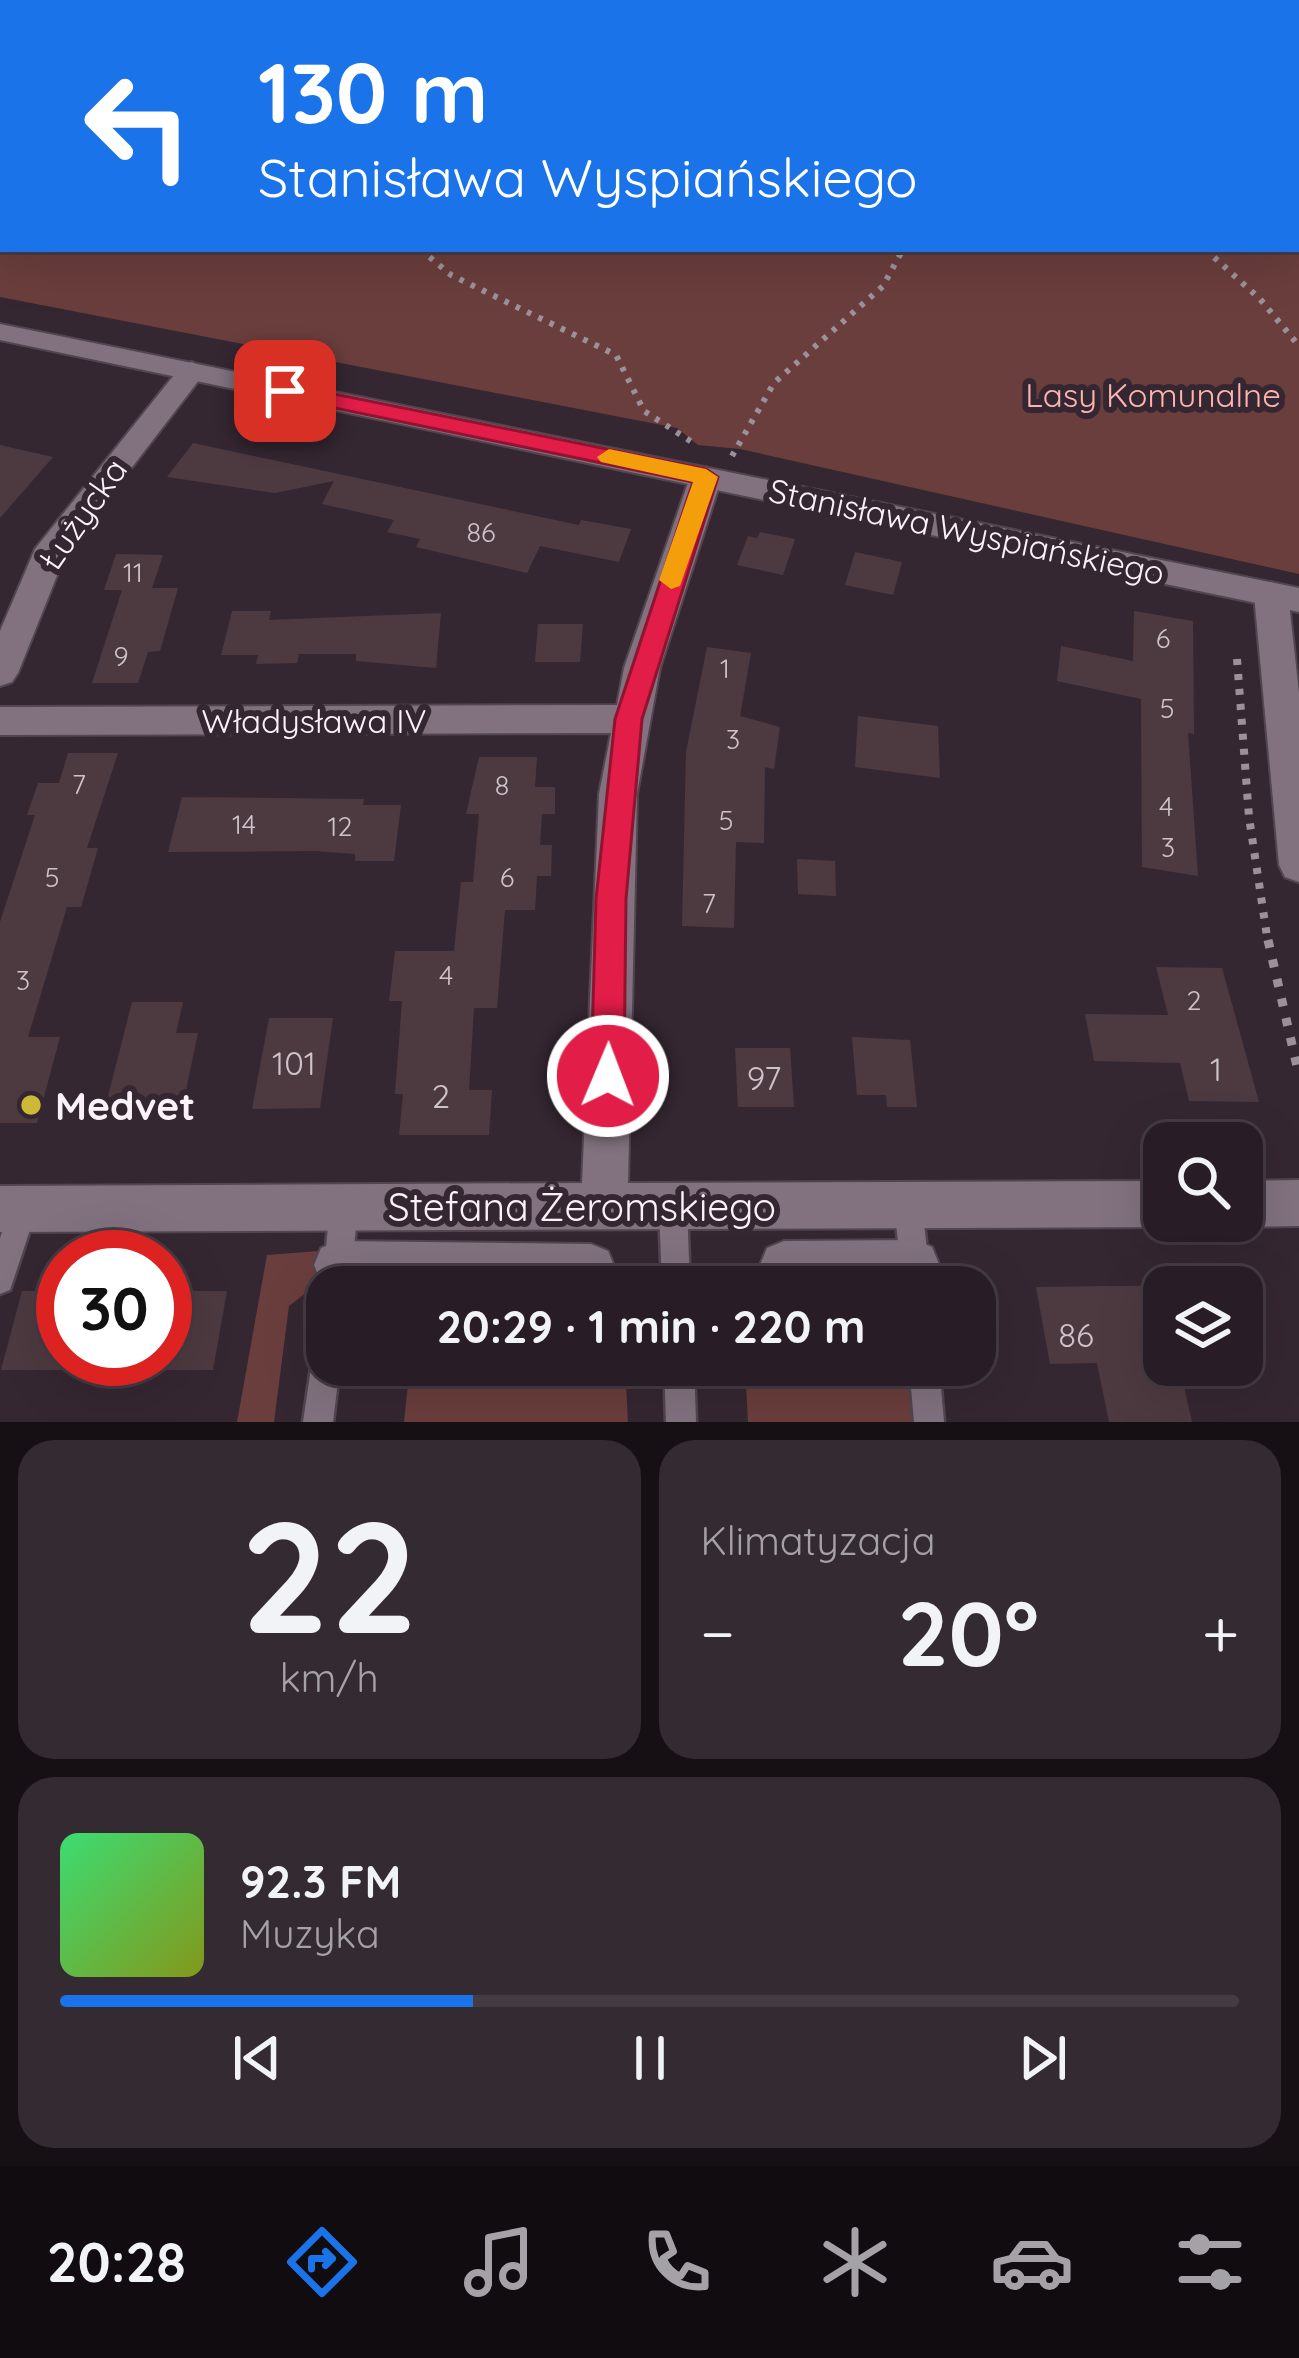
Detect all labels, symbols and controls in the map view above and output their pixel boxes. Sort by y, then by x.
text: 130 m [258,39,488,144]
icon: left [60,48,216,204]
text: Stanisława Wyspiańskiego [258,143,918,211]
pin [234,340,336,442]
icon: arrive [252,358,318,424]
park label: Lasy Komunalne [1025,374,1281,415]
street label: Łużycka [29,450,135,578]
street label: Stanisława Wyspiańskiego [766,469,1168,593]
house number: 86 [466,515,496,549]
house number: 11 [123,555,143,589]
house number: 6 [1156,621,1170,655]
house number: 9 [113,639,129,673]
house number: 1 [720,651,730,685]
house number: 5 [1160,691,1174,725]
street label: Władysława IV [202,700,426,741]
house number: 3 [726,722,740,756]
house number: 7 [72,767,86,801]
house number: 8 [495,768,509,802]
house number: 4 [1159,789,1173,823]
house number: 5 [719,803,733,837]
house number: 14 [232,807,256,841]
house number: 12 [328,809,352,843]
house number: 3 [1161,830,1175,864]
house number: 5 [45,860,59,894]
house number: 6 [500,860,514,894]
house number: 7 [702,886,716,920]
house number: 4 [439,958,453,992]
house number: 3 [16,963,30,997]
house number: 2 [1187,983,1201,1017]
position arrow [545,1013,671,1139]
house number: 101 [272,1042,316,1083]
house number: 1 [1210,1048,1222,1089]
house number: 97 [747,1057,781,1098]
house number: 2 [432,1075,450,1116]
place label: Medvet [55,1081,195,1130]
marker: Medvet [18,1092,44,1118]
map controls [1143,1122,1263,1386]
button: search [1143,1122,1263,1242]
street label: Stefana Żeromskiego [388,1182,776,1231]
speed limit sign: 30 [36,1230,192,1386]
button: layers [1143,1266,1263,1386]
text: 20:29 · 1 min · 220 m [436,1298,866,1354]
house number: 86 [1058,1314,1094,1355]
text: 22 [240,1477,418,1672]
text: Klimatyzacja [701,1516,935,1565]
text: 20° [897,1576,1039,1689]
text: − [701,1591,735,1674]
text: + [1202,1591,1239,1674]
text: km/h [280,1653,379,1702]
text: 92.3 FM [240,1853,401,1909]
text: Muzyka [240,1909,380,1958]
icon: previous [224,2025,290,2091]
icon: pause [617,2025,683,2091]
icon: next [1010,2025,1076,2091]
icon: directions [280,2220,364,2304]
icon: music [457,2220,541,2304]
icon: phone [635,2220,719,2304]
icon: climate [813,2220,897,2304]
icon: car [990,2220,1074,2304]
icon: filters [1168,2220,1252,2304]
text: 20:28 [47,2228,186,2296]

